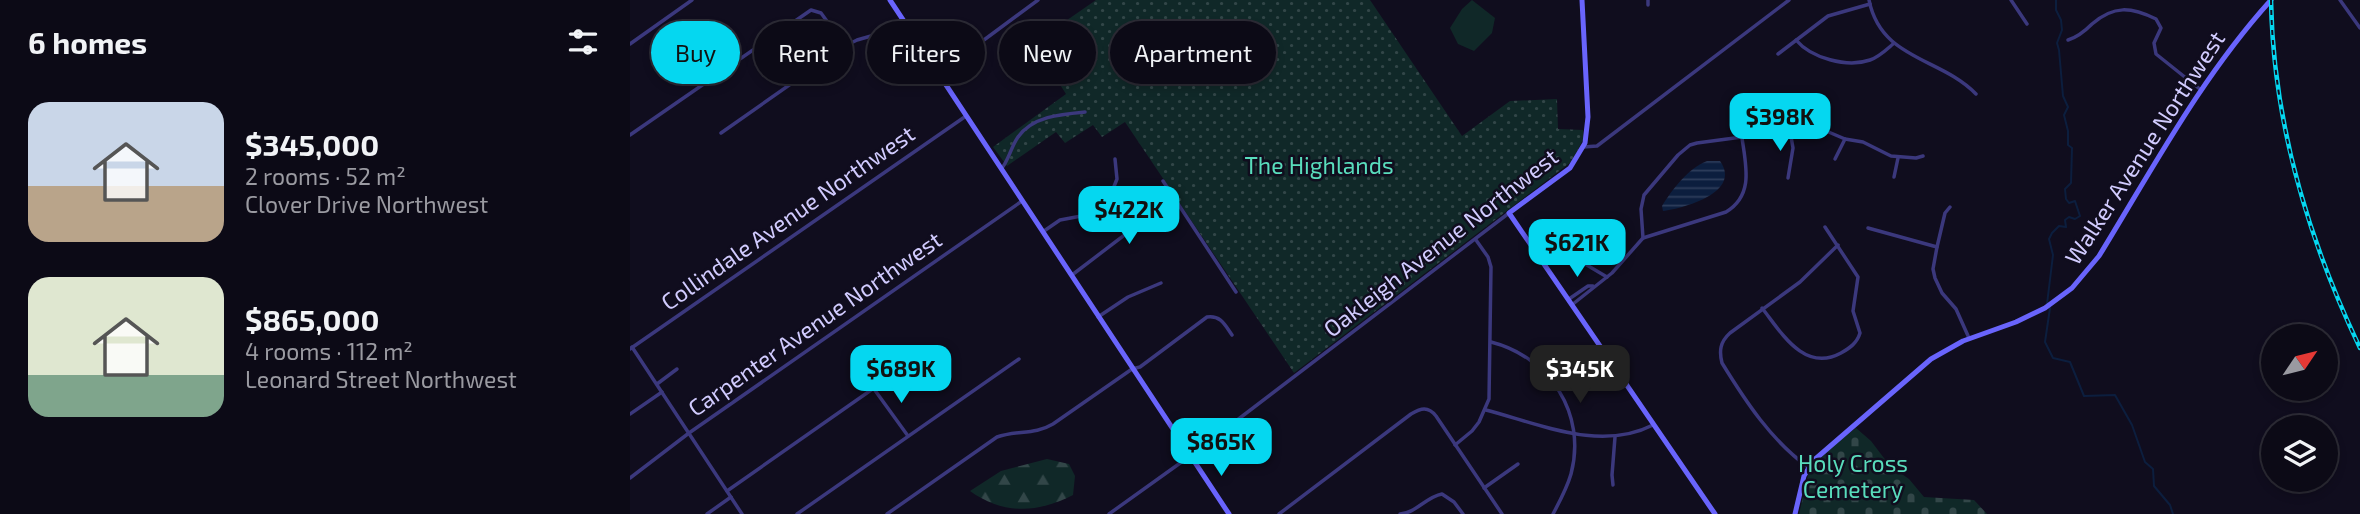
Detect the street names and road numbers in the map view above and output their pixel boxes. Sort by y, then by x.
street label: Walker Avenue Northwest [2058,25,2230,269]
street label: Collindale Avenue Northwest [655,119,920,316]
street label: Oakleigh Avenue Northwest [1318,142,1563,342]
street label: Carpenter Avenue Northwest [682,225,947,422]

